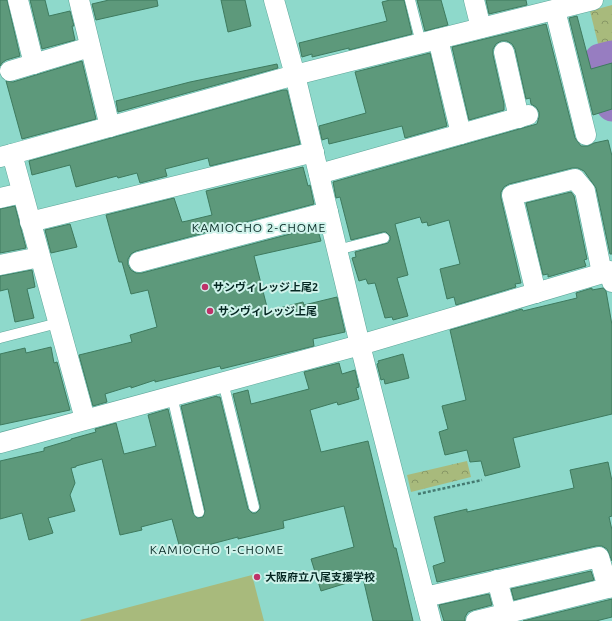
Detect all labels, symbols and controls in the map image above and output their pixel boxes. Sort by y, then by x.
district label: KAMIOCHO 2-CHOME [192,221,326,234]
place label: サンヴィレッジ上尾2 [213,281,318,293]
marker: サンヴィレッジ上尾2 [200,282,210,292]
place label: サンヴィレッジ上尾 [218,305,317,317]
marker: サンヴィレッジ上尾 [205,306,215,316]
district label: KAMIOCHO 1-CHOME [150,543,284,556]
place label: 大阪府立八尾支援学校 [265,571,375,583]
marker: 大阪府立八尾支援学校 [252,572,262,582]

